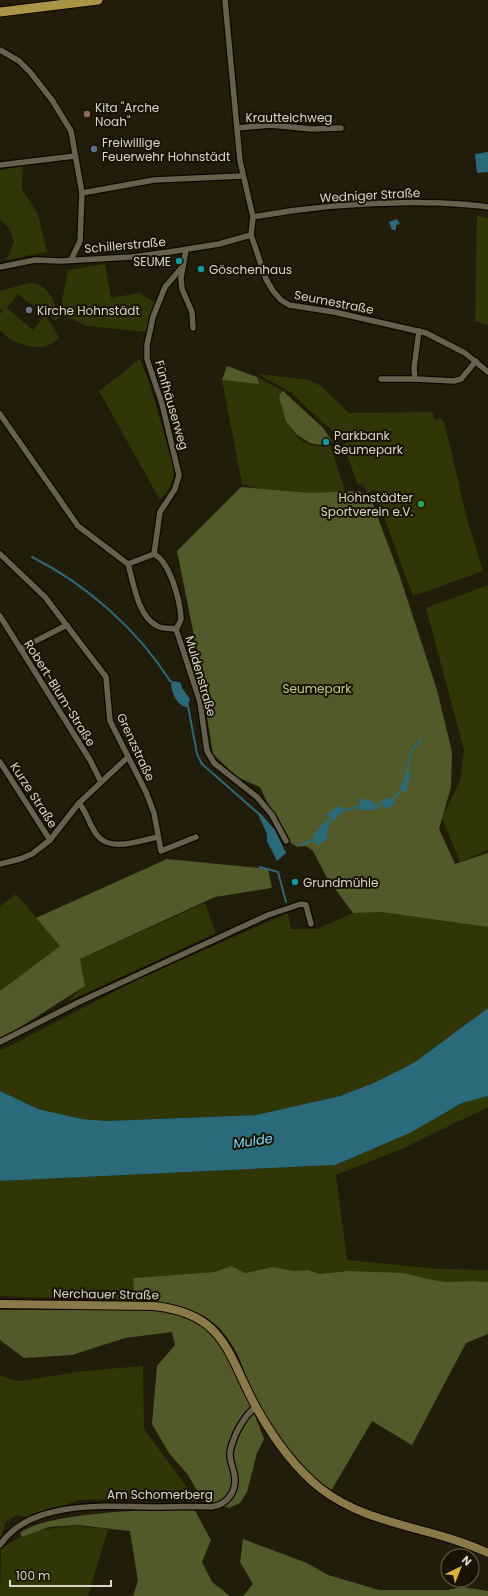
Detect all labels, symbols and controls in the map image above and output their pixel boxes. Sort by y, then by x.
place label: Kita "Arche Noah" [95,99,159,130]
marker: Kita "Arche Noah" [82,109,92,119]
street label: Krautteichweg [246,109,332,126]
place label: Freiwillige Feuerwehr Hohnstädt [102,134,230,165]
marker: Freiwillige Feuerwehr Hohnstädt [89,144,99,154]
street label: Wedniger Straße [319,184,421,206]
street label: Schillerstraße [84,233,166,257]
place label: SEUME [133,253,171,270]
marker: SEUME [174,256,184,266]
place label: Göschenhaus [209,261,292,278]
marker: Göschenhaus [196,264,206,274]
street label: Seumestraße [293,286,375,318]
place label: Kirche Hohnstädt [37,302,140,319]
marker: Kirche Hohnstädt [24,305,34,315]
street label: Fünfhäuserweg [151,358,193,452]
place label: Parkbank Seumepark [334,427,404,458]
marker: Parkbank Seumepark [321,437,331,447]
place label: Hohnstädter Sportverein e.V. [321,489,414,520]
marker: Hohnstädter Sportverein e.V. [416,499,426,509]
street label: Muldenstraße [181,634,221,718]
street label: Robert-Blum-Straße [20,637,100,749]
park label: Seumepark [283,680,352,697]
street label: Grenzstraße [113,710,159,784]
street label: Kurze Straße [6,759,62,831]
place label: Grundmühle [303,874,378,891]
marker: Grundmühle [290,877,300,887]
water label: Mulde [232,1129,274,1153]
street label: Nerchauer Straße [53,1285,159,1303]
street label: Am Schomerberg [107,1486,213,1503]
north arrow [440,1548,480,1588]
text: N [458,1552,475,1569]
scale bar [10,1562,111,1588]
text: 100 m [16,1567,50,1584]

